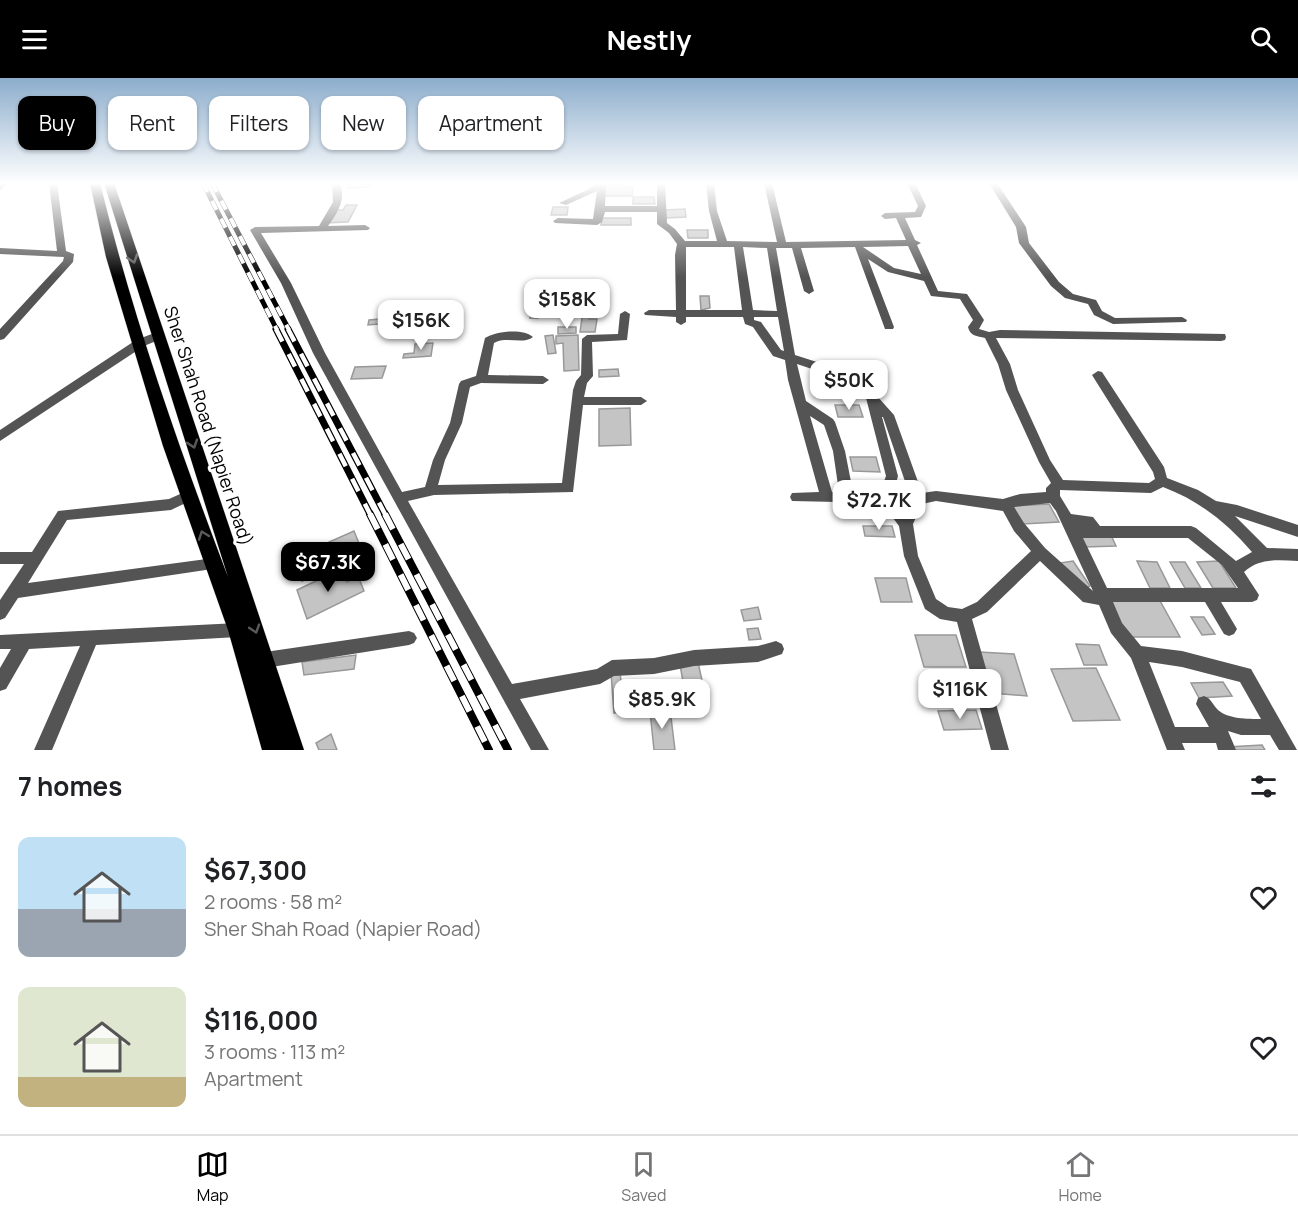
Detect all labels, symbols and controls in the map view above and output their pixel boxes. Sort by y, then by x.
text: Nestly [607,21,691,58]
icon: menu [18,23,51,56]
icon: search [1247,23,1280,56]
chip: Buy [18,96,96,150]
chip: Rent [108,96,197,150]
chip: Filters [209,96,309,150]
chip: New [321,96,406,150]
chip: Apartment [418,96,564,150]
one-way arrow [126,253,138,264]
pin: $158K [525,279,609,330]
text: $158K [538,285,596,312]
pin: $156K [379,300,463,351]
street label: Sher Shah Road (Napier Road) [159,303,259,549]
text: $156K [392,306,450,333]
pin: $50K [813,360,885,411]
text: $50K [824,366,874,393]
one-way arrow [186,438,199,449]
pin: $72.7K [830,480,928,531]
text: $72.7K [847,486,911,513]
one-way arrow [198,530,211,541]
pin: $67.3K [279,542,377,593]
text: $67.3K [295,548,361,575]
one-way arrow [247,623,260,634]
pin: $116K [918,669,1002,720]
text: $116K [932,675,988,702]
pin: $85.9K [613,679,711,730]
text: $85.9K [628,685,696,712]
text: 7 homes [18,768,122,804]
icon: filters [1247,770,1280,803]
text: $67,300 [204,852,307,888]
icon: home [66,861,138,933]
icon: heart [1247,881,1280,914]
text: 2 rooms · 58 m² [204,888,342,915]
text: Sher Shah Road (Napier Road) [204,915,482,942]
text: $116,000 [204,1002,318,1038]
icon: home [66,1011,138,1083]
icon: heart [1247,1031,1280,1064]
text: 3 rooms · 113 m² [204,1038,345,1065]
text: Apartment [204,1065,303,1092]
tab: Map [196,1148,229,1206]
tab: Saved [621,1148,666,1206]
tab: Home [1059,1148,1102,1206]

